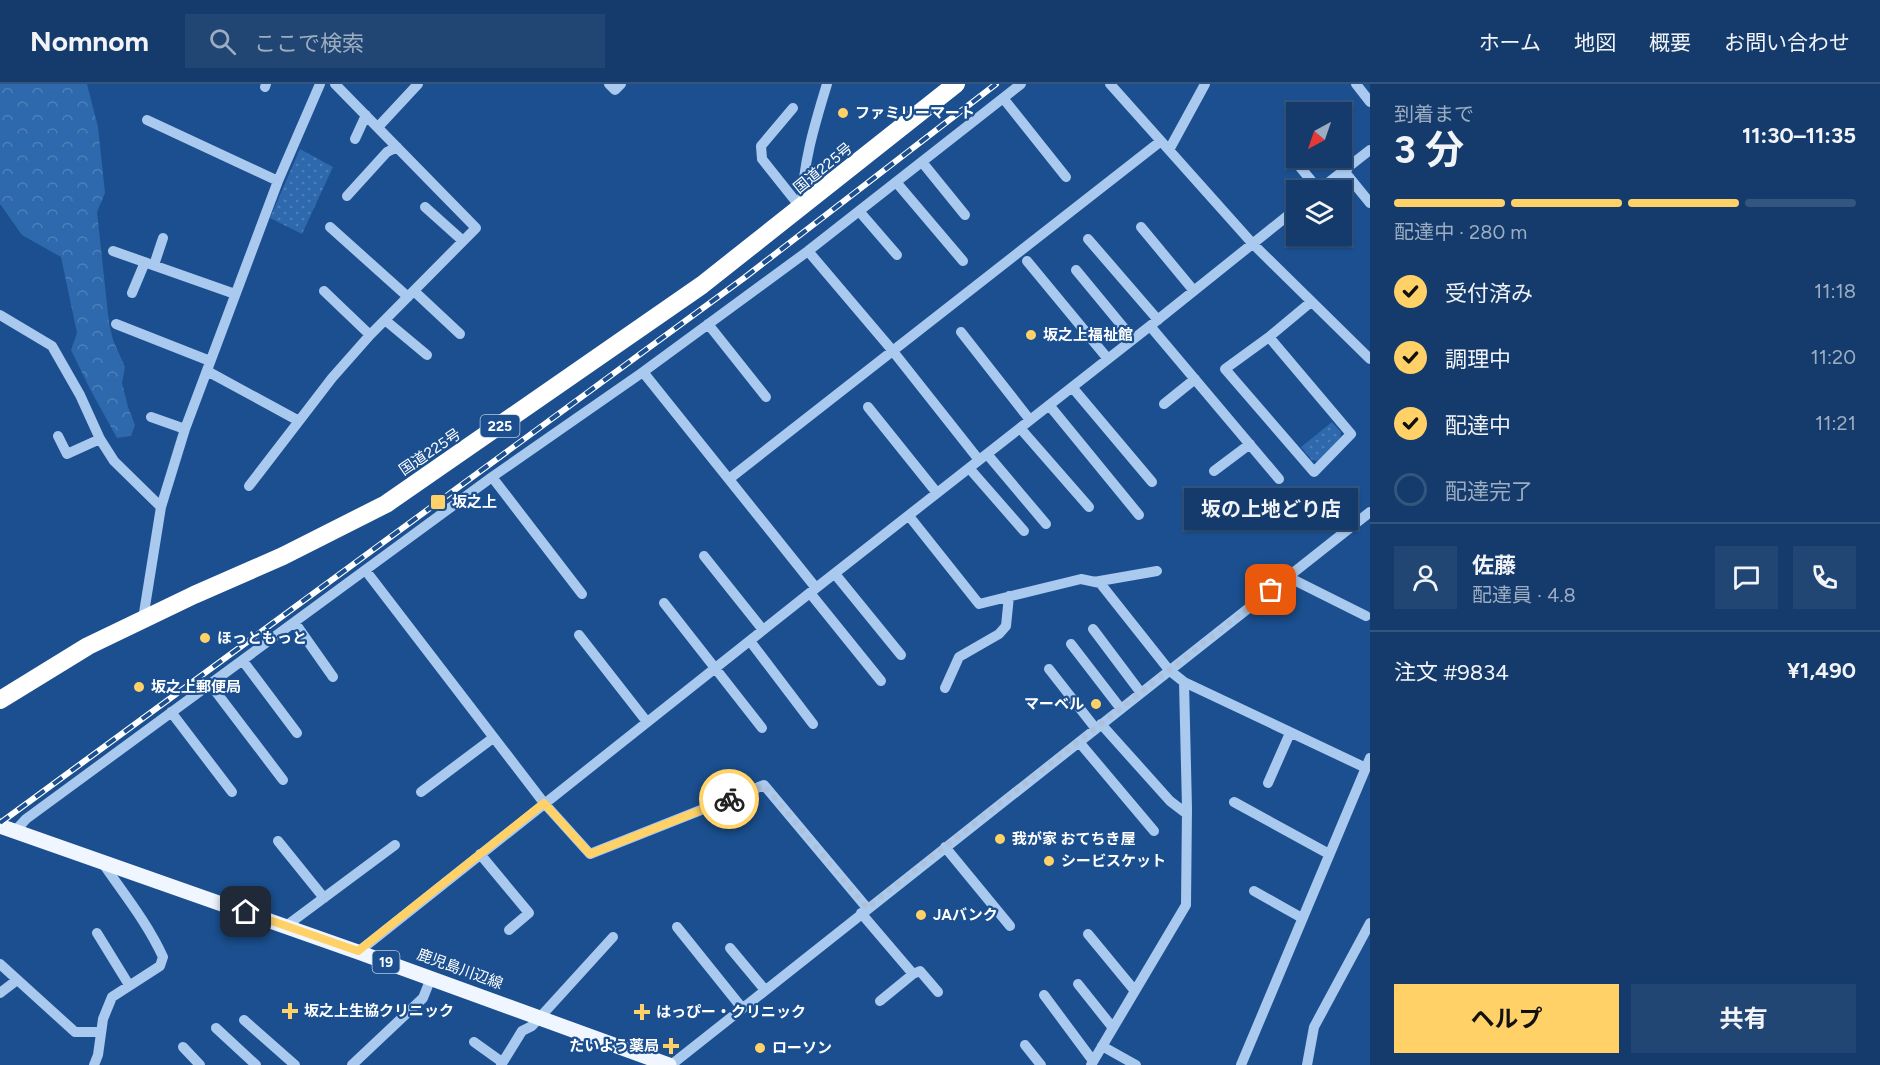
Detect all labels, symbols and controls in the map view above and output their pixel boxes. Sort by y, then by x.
search box [185,14,605,68]
text: Nomnom [30,24,149,58]
icon: search [206,25,239,58]
text: ここで検索 [254,30,364,57]
text: ホーム [1479,30,1541,55]
text: 地図 [1574,30,1616,55]
text: 概要 [1649,30,1691,55]
text: お問い合わせ [1724,30,1850,55]
north arrow [1286,102,1352,168]
map controls [1286,102,1352,246]
text: 到着まで [1394,102,1474,126]
place label: ファミリーマート [855,104,975,122]
marker: ファミリーマート [836,106,850,120]
text: 11:30–11:35 [1742,122,1856,149]
text: 3 分 [1394,126,1464,173]
street label: 国道225号 [790,139,856,197]
button: layers [1286,180,1352,246]
text: 配達中 · 280 m [1394,220,1527,244]
icon: check [1394,275,1427,308]
text: 11:18 [1814,279,1856,303]
text: 受付済み [1445,280,1533,307]
place label: 坂之上福祉館 [1043,326,1133,344]
marker: 坂之上福祉館 [1024,328,1038,342]
icon: check [1394,341,1427,374]
text: 11:20 [1810,345,1856,369]
text: 調理中 [1445,346,1511,373]
icon: check [1394,407,1427,440]
text: 11:21 [1815,411,1856,435]
text: 配達中 [1445,412,1511,439]
road number: 225 [480,415,520,437]
street label: 国道225号 [396,425,464,479]
text: 配達完了 [1445,478,1533,505]
callout: 坂の上地どり店 [1184,488,1358,530]
marker: 坂之上 [429,493,447,511]
place label: 坂之上 [452,493,497,511]
text: 坂の上地どり店 [1201,497,1341,521]
button: person [1394,546,1457,609]
button: chat [1715,546,1778,609]
button: phone [1793,546,1856,609]
text: 佐藤 [1472,552,1516,579]
pin [1245,564,1296,615]
icon: bag [1254,573,1287,606]
text: 配達員 · 4.8 [1472,583,1576,607]
place label: ほっともっと [217,629,307,647]
marker: ほっともっと [198,631,212,645]
text: ¥1,490 [1787,657,1856,684]
text: 注文 #9834 [1394,659,1509,686]
place label: 坂之上郵便局 [151,678,241,696]
marker: 坂之上郵便局 [132,680,146,694]
place label: マーベル [1024,695,1084,713]
marker: マーベル [1089,697,1103,711]
courier [699,769,759,829]
icon: bike [713,783,746,816]
place label: 我が家 おてちき屋 [1012,830,1136,848]
marker: 我が家 おてちき屋 [993,832,1007,846]
place label: シービスケット [1061,852,1166,870]
marker: シービスケット [1042,854,1056,868]
pin [220,886,271,937]
icon: home [229,895,262,928]
place label: JAバンク [933,906,998,924]
marker: JAバンク [914,908,928,922]
street label: 鹿児島川辺線 [415,945,505,993]
road number: 19 [372,951,400,973]
button: ヘルプ [1394,984,1619,1053]
button: 共有 [1631,984,1856,1053]
marker: 坂之上生協クリニック [281,1002,299,1020]
place label: 坂之上生協クリニック [304,1002,454,1020]
marker: はっぴー・クリニック [633,1003,651,1021]
place label: はっぴー・クリニック [656,1003,806,1021]
place label: たいよう薬局 [569,1037,659,1055]
marker: たいよう薬局 [664,1039,678,1053]
place label: ローソン [772,1039,832,1057]
marker: ローソン [753,1041,767,1055]

